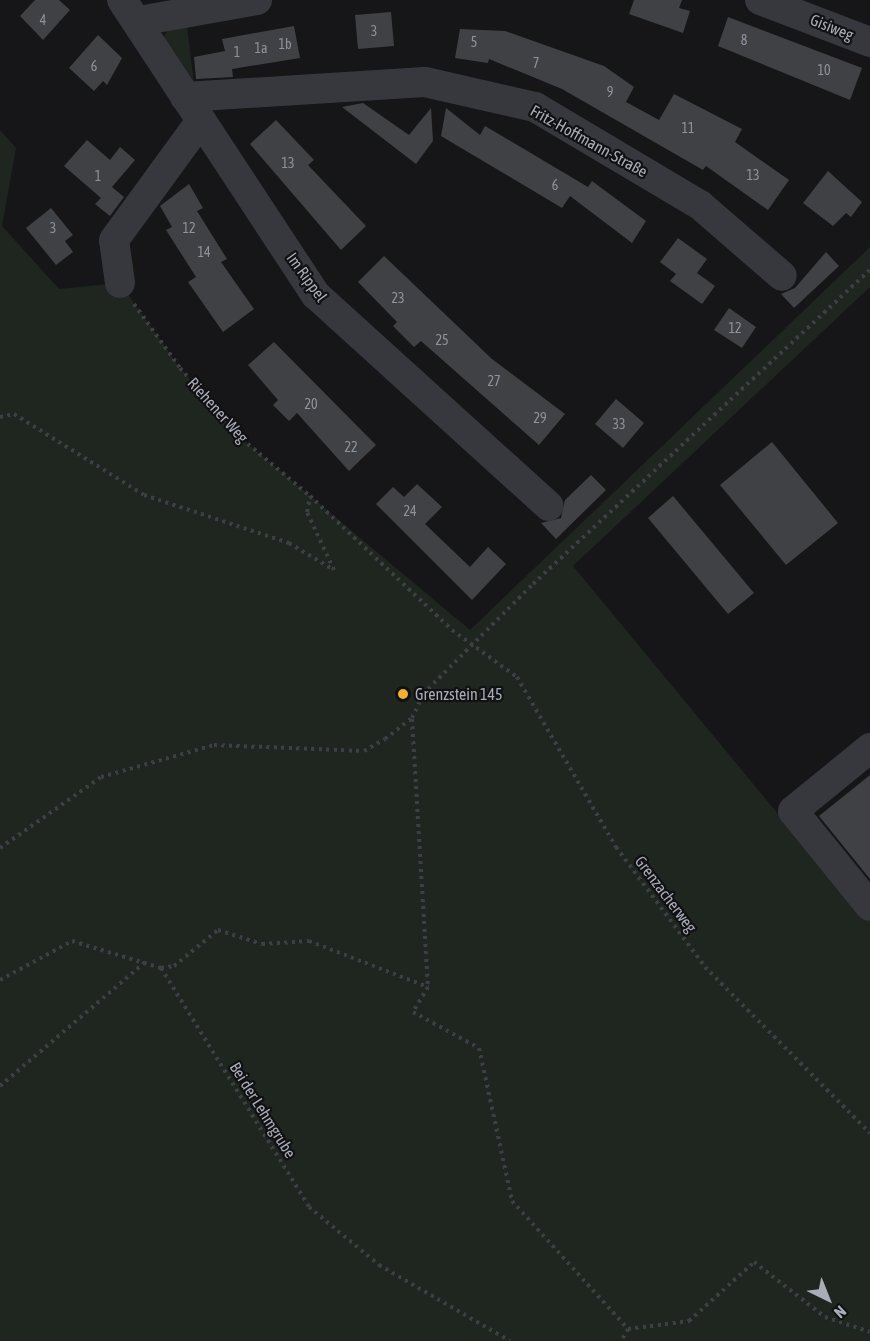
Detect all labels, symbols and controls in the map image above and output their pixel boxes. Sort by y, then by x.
street label: Gisiweg [808,10,856,44]
house number: 4 [40,12,46,28]
house number: 3 [371,23,377,39]
house number: 8 [741,32,747,48]
house number: 5 [471,34,477,50]
house number: 1b [278,36,292,52]
house number: 1a [254,40,268,56]
house number: 1 [234,44,240,60]
house number: 7 [533,55,539,71]
house number: 6 [91,58,97,74]
house number: 10 [817,62,831,78]
house number: 9 [607,84,613,100]
street label: Fritz-Hoffmann-Straße [527,101,651,181]
house number: 11 [681,120,695,136]
house number: 13 [281,155,295,171]
house number: 13 [746,167,760,183]
house number: 1 [95,168,101,184]
house number: 6 [552,177,558,193]
house number: 3 [50,220,56,236]
house number: 12 [182,220,196,236]
house number: 14 [197,244,211,260]
street label: Im Rippel [283,249,331,305]
house number: 23 [391,290,405,306]
house number: 12 [728,320,742,336]
house number: 25 [435,332,449,348]
street label: Riehener Weg [184,373,252,447]
house number: 27 [487,373,501,389]
house number: 20 [304,396,318,412]
house number: 29 [533,410,547,426]
house number: 33 [612,416,626,432]
house number: 22 [344,439,358,455]
house number: 24 [403,503,417,519]
place label: Grenzstein 145 [415,684,503,704]
marker: Grenzstein 145 [396,687,410,701]
street label: Grenzacherweg [631,852,701,936]
street label: Bei der Lehmgrube [226,1059,300,1161]
north arrow [798,1269,858,1329]
text: N [831,1302,850,1322]

